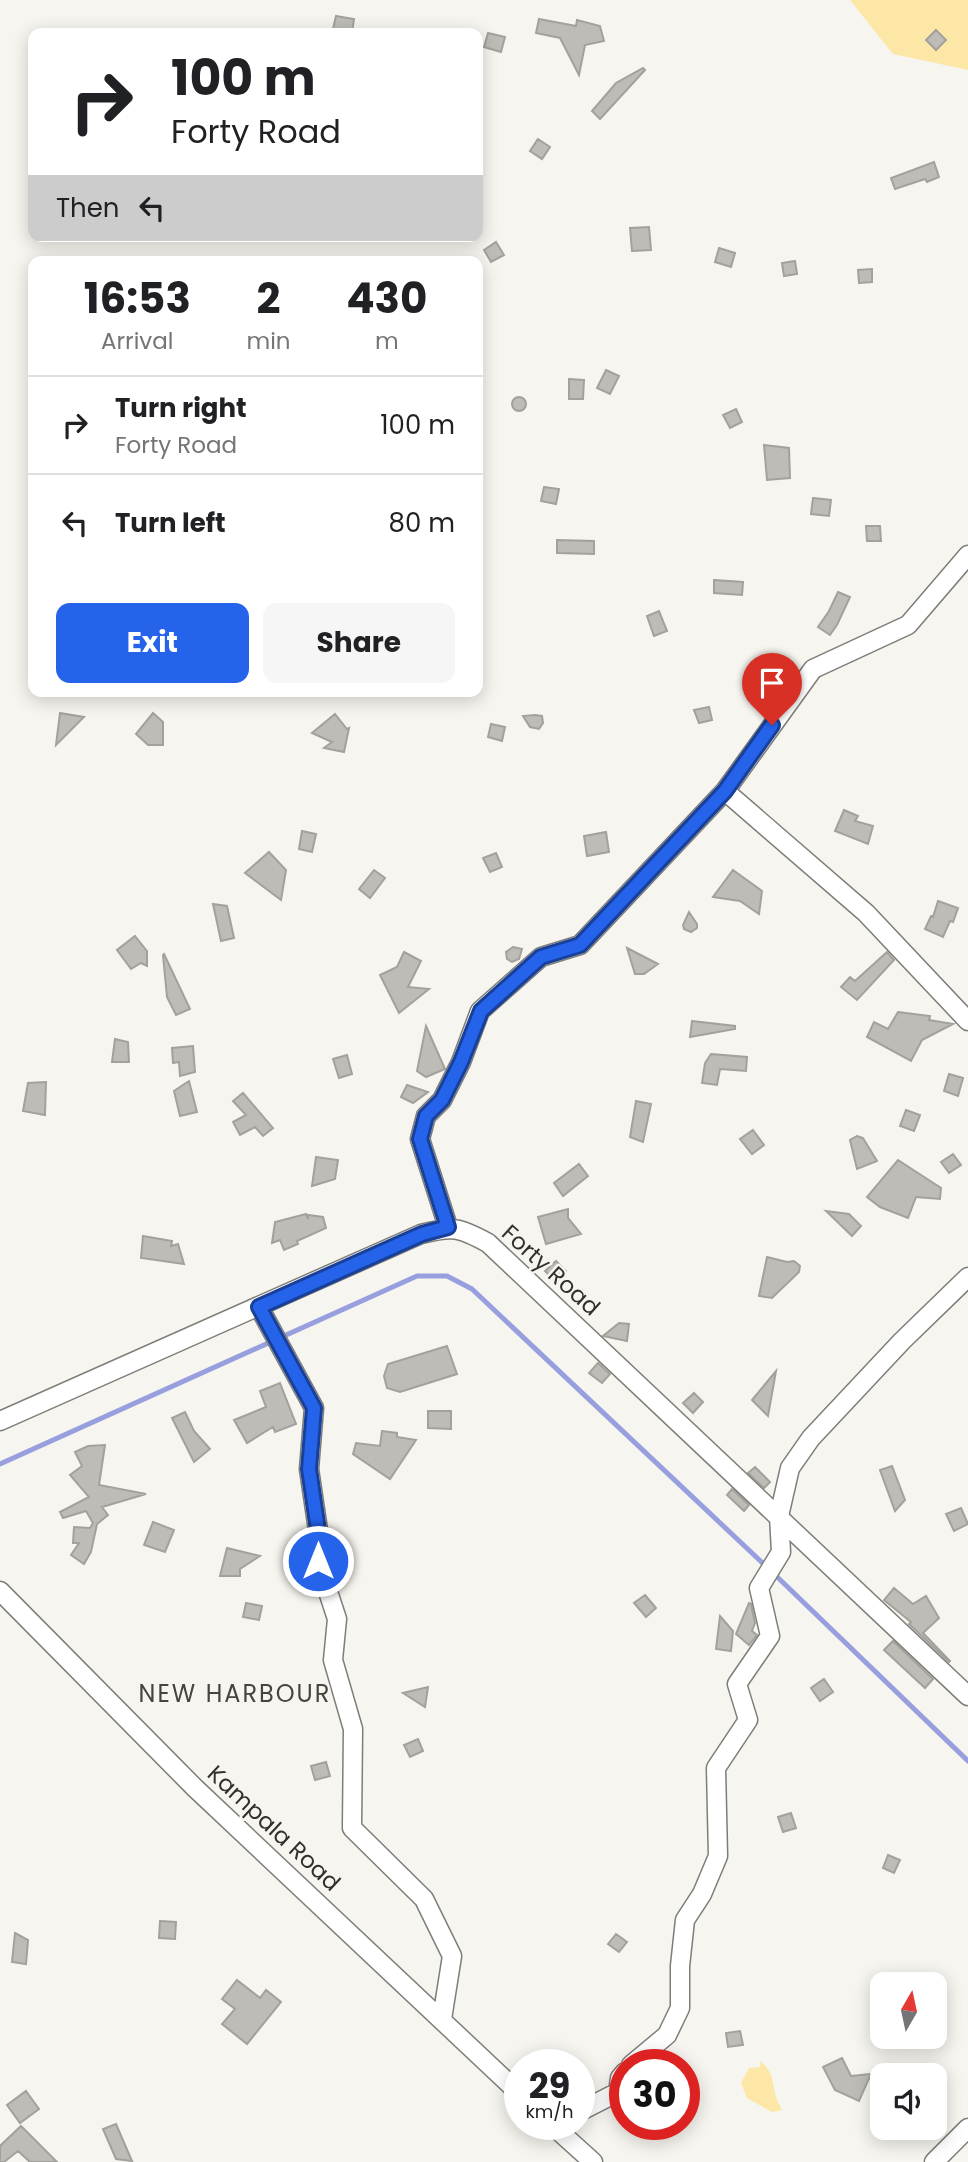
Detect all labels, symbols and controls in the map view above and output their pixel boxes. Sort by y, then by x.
text: 100 m [171,44,316,112]
icon: right [56,56,147,147]
text: Forty Road [171,109,341,154]
icon: left [133,189,171,227]
text: Then [56,190,119,226]
text: 16:53 [84,269,191,328]
text: 2 [256,269,280,328]
text: 430 [346,269,427,328]
text: Arrival [101,325,173,357]
text: min [246,325,291,357]
text: m [375,325,399,357]
text: Turn right [115,390,247,426]
icon: right [56,406,94,444]
text: 100 m [380,407,455,443]
text: Forty Road [115,429,237,461]
icon: left [56,504,94,542]
text: Turn left [115,505,226,541]
text: 80 m [389,505,455,541]
button: Exit [56,603,249,683]
button: Share [263,603,455,683]
pin [742,653,802,725]
icon: arrive [753,664,791,702]
street label: Forty Road [495,1217,607,1323]
position arrow [281,1524,355,1598]
district label: NEW HARBOUR [139,1677,331,1710]
street label: Kampala Road [200,1758,348,1898]
north arrow [870,1972,947,2049]
map controls [870,1972,947,2140]
speed limit sign: 30 [609,2049,700,2140]
text: 29 [529,2061,570,2110]
button: sound [870,2063,947,2140]
text: km/h [526,2099,573,2124]

